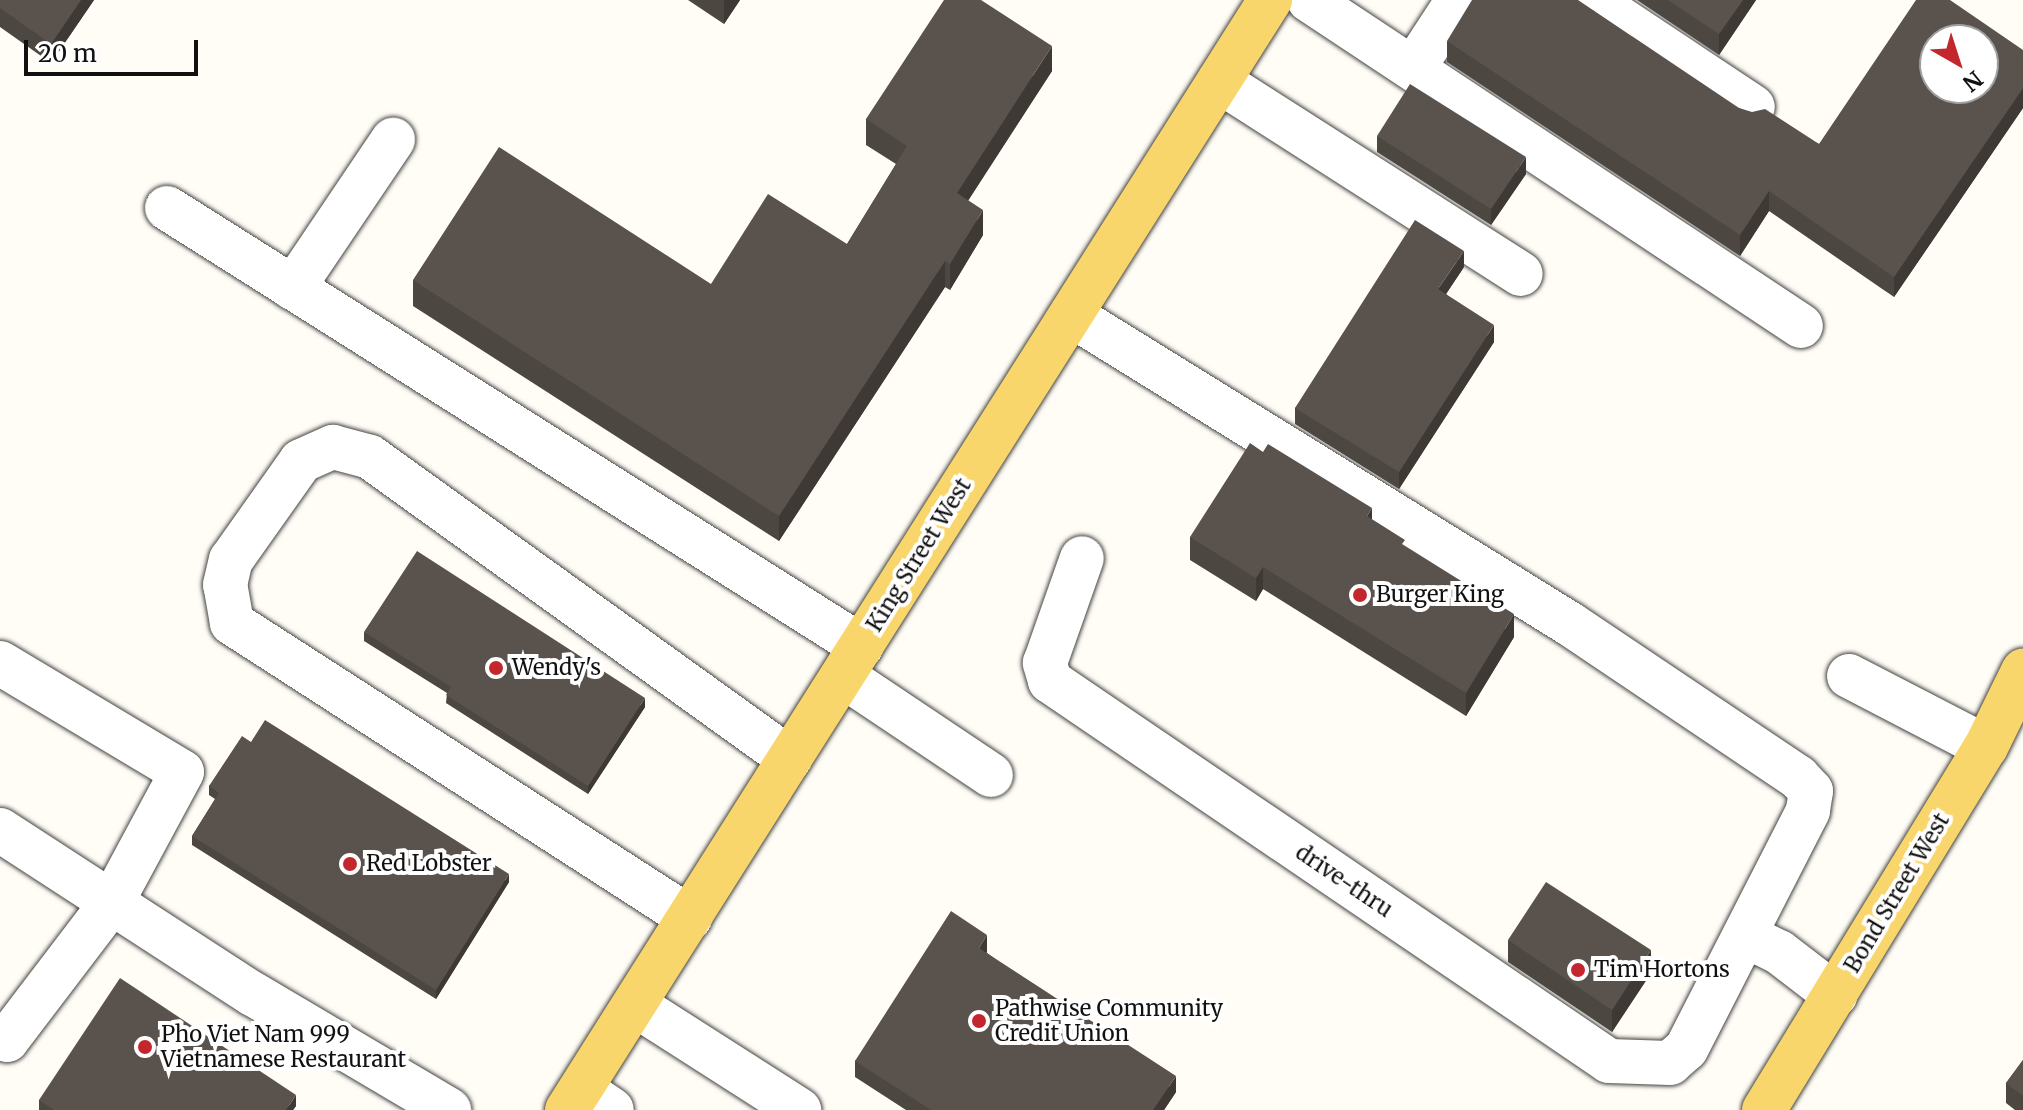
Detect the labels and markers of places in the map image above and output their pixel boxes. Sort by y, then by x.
place label: Burger King [1376,582,1504,608]
marker: Burger King [1351,586,1369,604]
place label: Wendy's [512,655,601,681]
marker: Wendy's [487,659,505,677]
place label: Red Lobster [366,851,492,877]
marker: Red Lobster [341,855,359,873]
place label: Tim Hortons [1594,957,1730,983]
marker: Tim Hortons [1569,961,1587,979]
place label: Pathwise Community Credit Union [995,995,1223,1046]
marker: Pathwise Community Credit Union [970,1012,988,1030]
place label: Pho Viet Nam 999 Vietnamese Restaurant [161,1021,406,1072]
marker: Pho Viet Nam 999 Vietnamese Restaurant [136,1038,154,1056]

